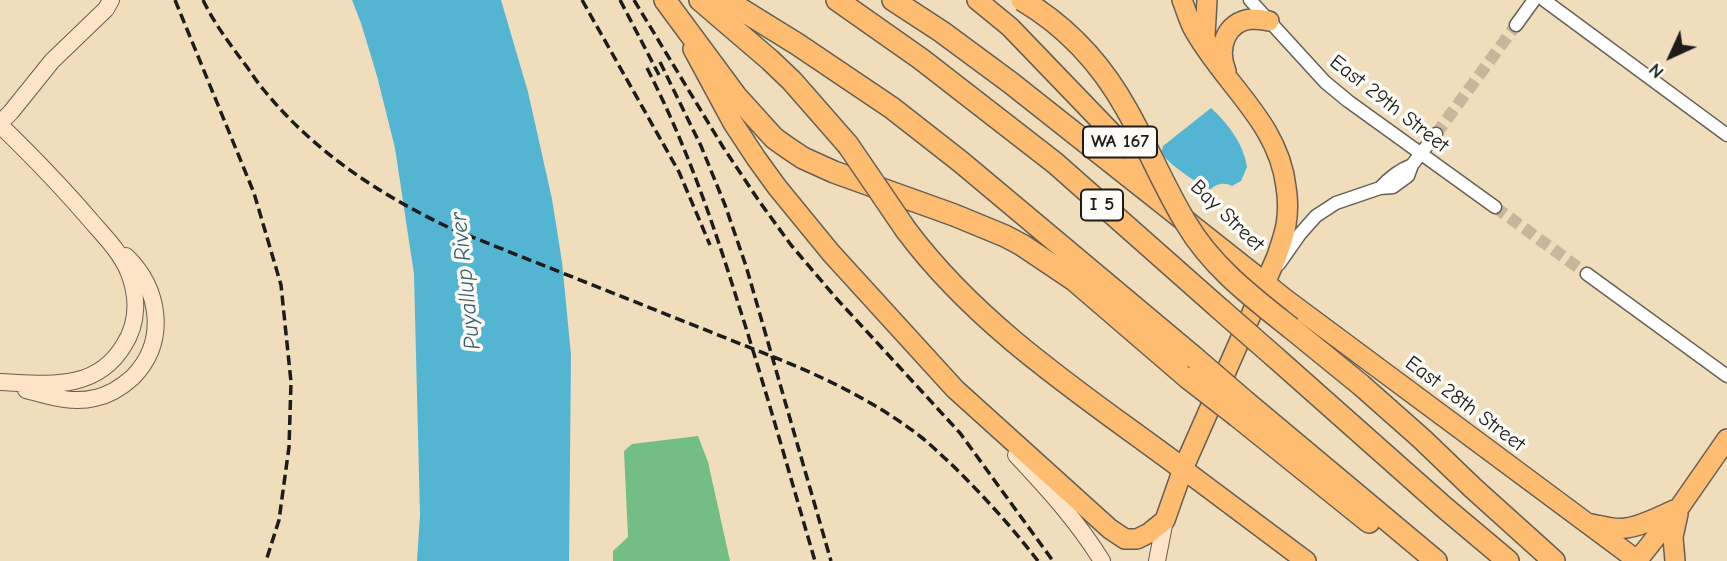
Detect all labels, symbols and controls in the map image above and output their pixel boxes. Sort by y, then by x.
north arrow [1636,21,1706,91]
street label: East 29th Street [1324,50,1454,158]
text: N [1644,59,1668,83]
road number: WA 167 [1083,126,1157,158]
street label: Bay Street [1185,175,1269,257]
road number: I 5 [1081,190,1123,220]
water label: Puyallup River [445,211,487,351]
street label: East 28th Street [1400,351,1530,457]

